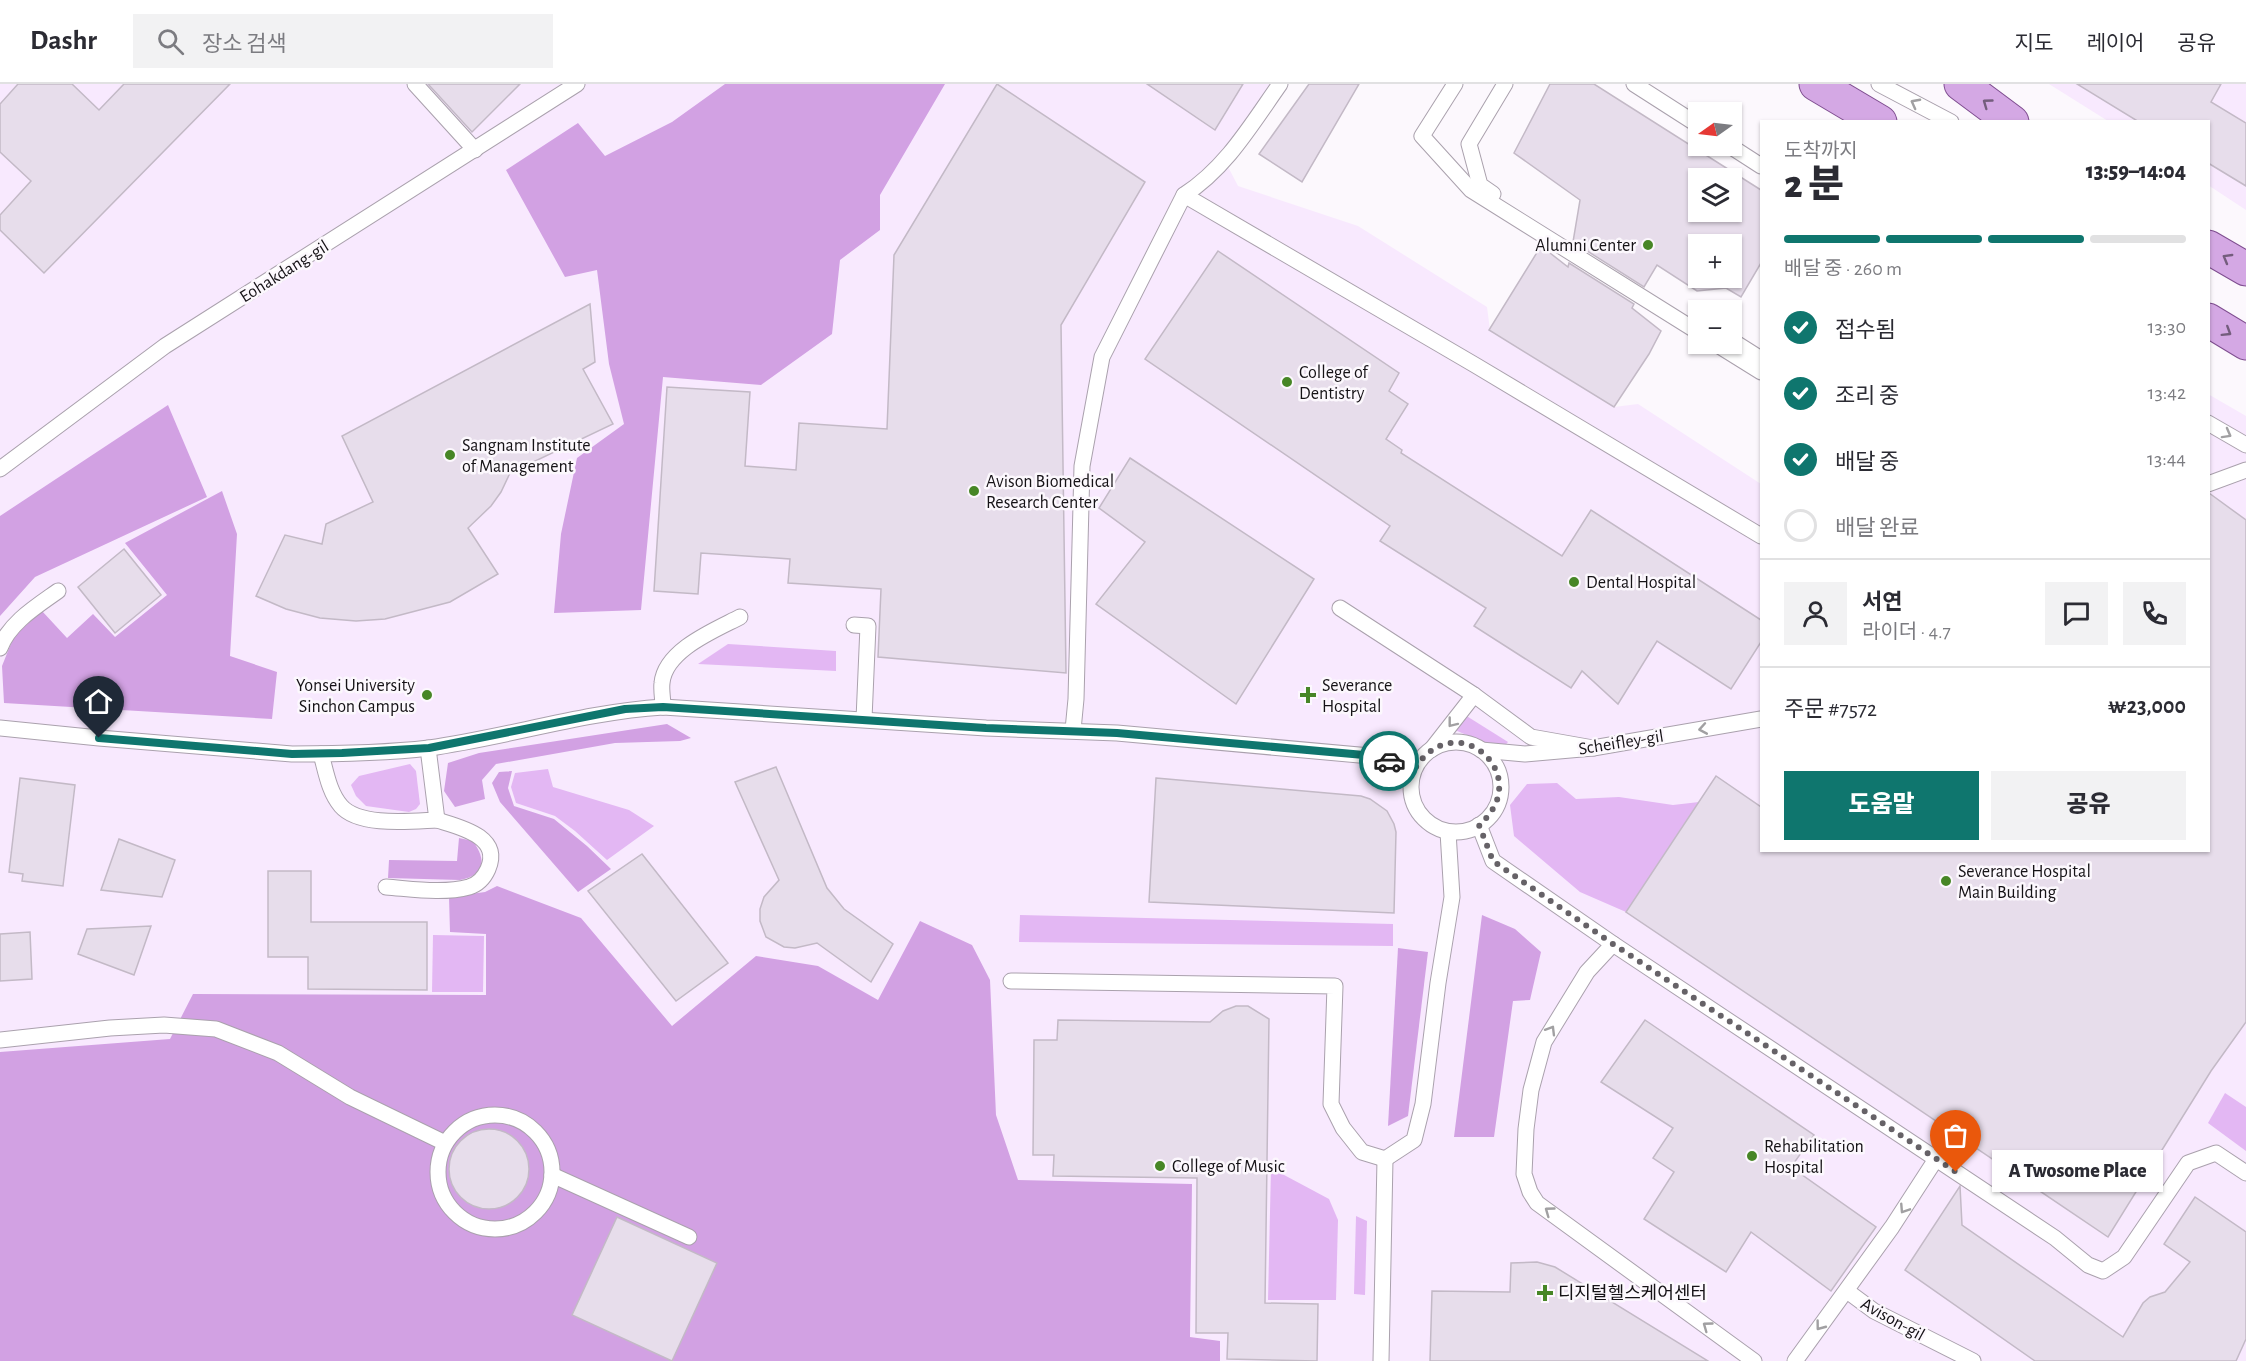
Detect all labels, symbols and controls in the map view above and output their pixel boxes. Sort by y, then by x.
search box [133,14,553,68]
icon: search [154,25,187,58]
text: Dashr [30,27,97,55]
text: 장소 검색 [202,33,287,55]
text: 지도 [2015,33,2053,54]
text: 레이어 [2086,33,2144,54]
text: 공유 [2177,33,2216,54]
one-way arrow [1910,99,1921,110]
one-way arrow [1982,99,1993,110]
north arrow [1688,102,1742,156]
map controls [1688,102,1742,354]
text: 도착까지 [1784,141,1858,161]
text: 13:59–14:04 [2086,160,2186,182]
text: 2 분 [1784,166,1844,205]
button: layers [1688,168,1742,222]
button: + [1688,234,1742,288]
street label: Eohakdang-gil [237,237,332,306]
place label: Alumni Center [1535,237,1636,255]
marker: Alumni Center [1641,238,1655,252]
one-way arrow [2223,254,2233,265]
text: 배달 중 · 260 m [1784,259,1902,279]
button: − [1688,300,1742,354]
icon: check [1784,311,1817,344]
text: 13:30 [2148,317,2186,337]
text: 접수됨 [1835,319,1896,341]
one-way arrow [2221,324,2231,336]
place label: College of Dentistry [1299,364,1369,403]
marker: College of Dentistry [1280,375,1294,389]
icon: check [1784,377,1817,410]
text: 13:42 [2148,383,2186,403]
text: 조리 중 [1835,385,1899,407]
one-way arrow [2221,427,2231,438]
place label: Sangnam Institute of Management [462,437,591,476]
icon: check [1784,443,1817,476]
marker: Sangnam Institute of Management [443,448,457,462]
text: 13:44 [2147,449,2186,469]
text: 배달 중 [1835,451,1899,473]
place label: Avison Biomedical Research Center [986,473,1114,512]
marker: Avison Biomedical Research Center [967,484,981,498]
text: 배달 완료 [1835,517,1920,539]
place label: Dental Hospital [1586,574,1696,592]
marker: Dental Hospital [1567,575,1581,589]
button: person [1784,582,1847,645]
button: chat [2045,582,2108,645]
button: phone [2123,582,2186,645]
text: 서연 [1862,591,1902,613]
text: 라이더 · 4.7 [1862,622,1951,642]
pin [73,676,124,738]
place label: Yonsei University Sinchon Campus [296,677,415,716]
place label: Severance Hospital [1322,677,1392,716]
icon: home [82,685,115,718]
marker: Severance Hospital [1299,686,1317,704]
marker: Yonsei University Sinchon Campus [420,688,434,702]
text: ₩23,000 [2108,695,2186,717]
text: 주문 #7572 [1784,698,1877,720]
one-way arrow [1449,716,1460,727]
one-way arrow [1699,722,1709,735]
street label: Scheifley-gil [1577,727,1665,759]
courier [1359,731,1419,791]
icon: car [1373,745,1406,778]
button: 도움말 [1784,771,1979,840]
button: 공유 [1991,771,2186,840]
place label: Severance Hospital Main Building [1958,863,2091,902]
marker: Severance Hospital Main Building [1939,874,1953,888]
one-way arrow [1544,1026,1556,1036]
pin [1930,1110,1981,1172]
icon: bag [1939,1119,1972,1152]
place label: Rehabilitation Hospital [1764,1138,1864,1177]
marker: Rehabilitation Hospital [1745,1149,1759,1163]
callout: A Twosome Place [1992,1151,2163,1193]
place label: College of Music [1172,1158,1285,1176]
marker: College of Music [1153,1159,1167,1173]
text: A Twosome Place [2008,1161,2147,1181]
one-way arrow [1900,1202,1911,1213]
one-way arrow [1545,1207,1556,1218]
place label: 디지털헬스케어센터 [1558,1283,1707,1303]
marker: 디지털헬스케어센터 [1536,1284,1554,1302]
street label: Avison-gil [1858,1295,1927,1345]
one-way arrow [1817,1319,1828,1330]
one-way arrow [1702,1322,1713,1333]

